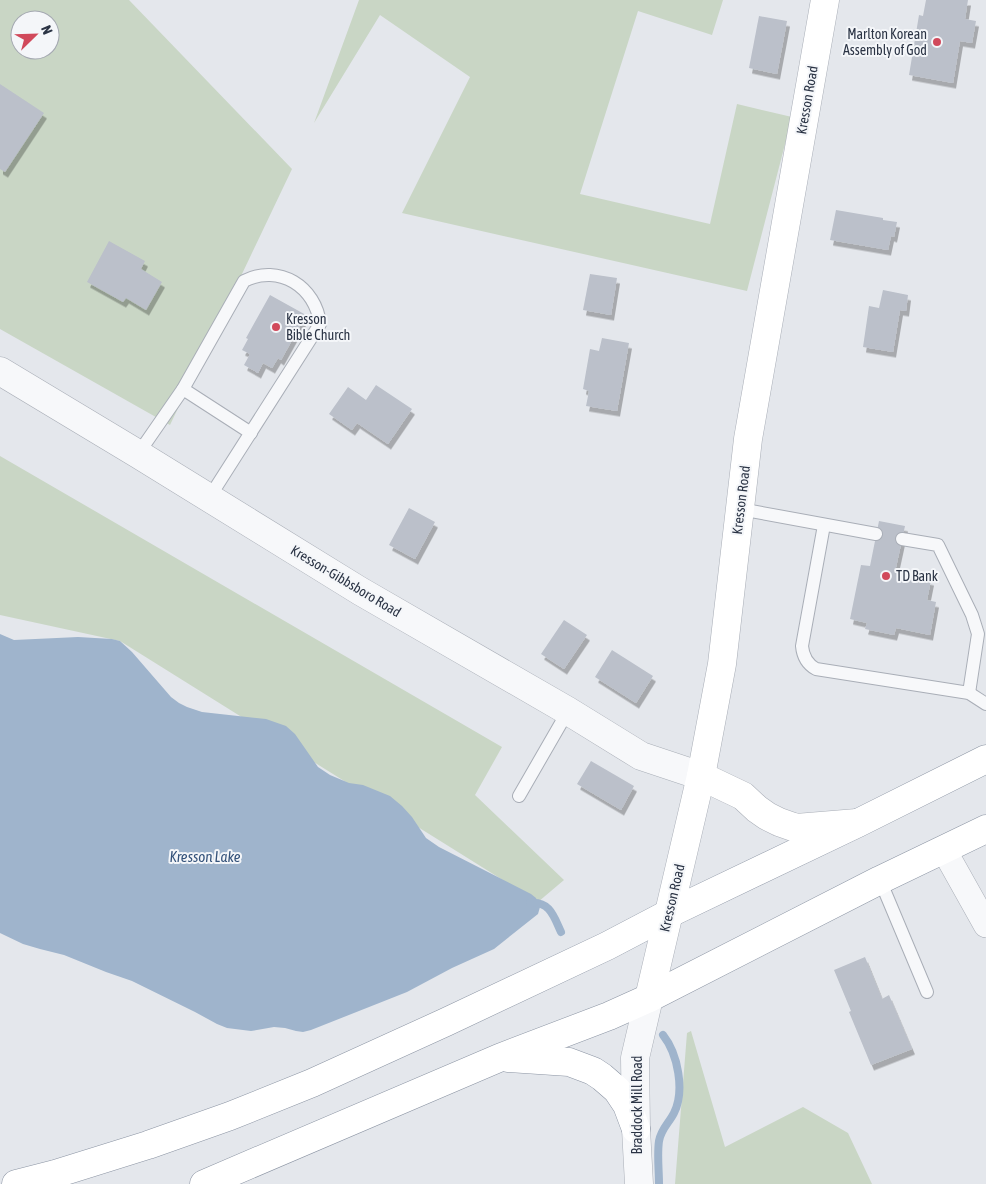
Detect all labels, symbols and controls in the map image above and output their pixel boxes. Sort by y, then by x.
north arrow [10,10,60,60]
text: N [38,23,56,37]
place label: Marlton Korean Assembly of God [843,26,927,58]
marker: Marlton Korean Assembly of God [931,36,943,48]
street label: Kresson Road [793,65,821,135]
place label: Kresson Bible Church [286,311,350,343]
marker: Kresson Bible Church [270,321,282,333]
street label: Kresson Road [729,465,753,535]
street label: Kresson-Gibbsboro Road [288,542,404,620]
place label: TD Bank [896,568,938,584]
marker: TD Bank [880,570,892,582]
water label: Kresson Lake [170,848,241,865]
street label: Kresson Road [656,862,688,934]
street label: Braddock Mill Road [629,1056,645,1154]

